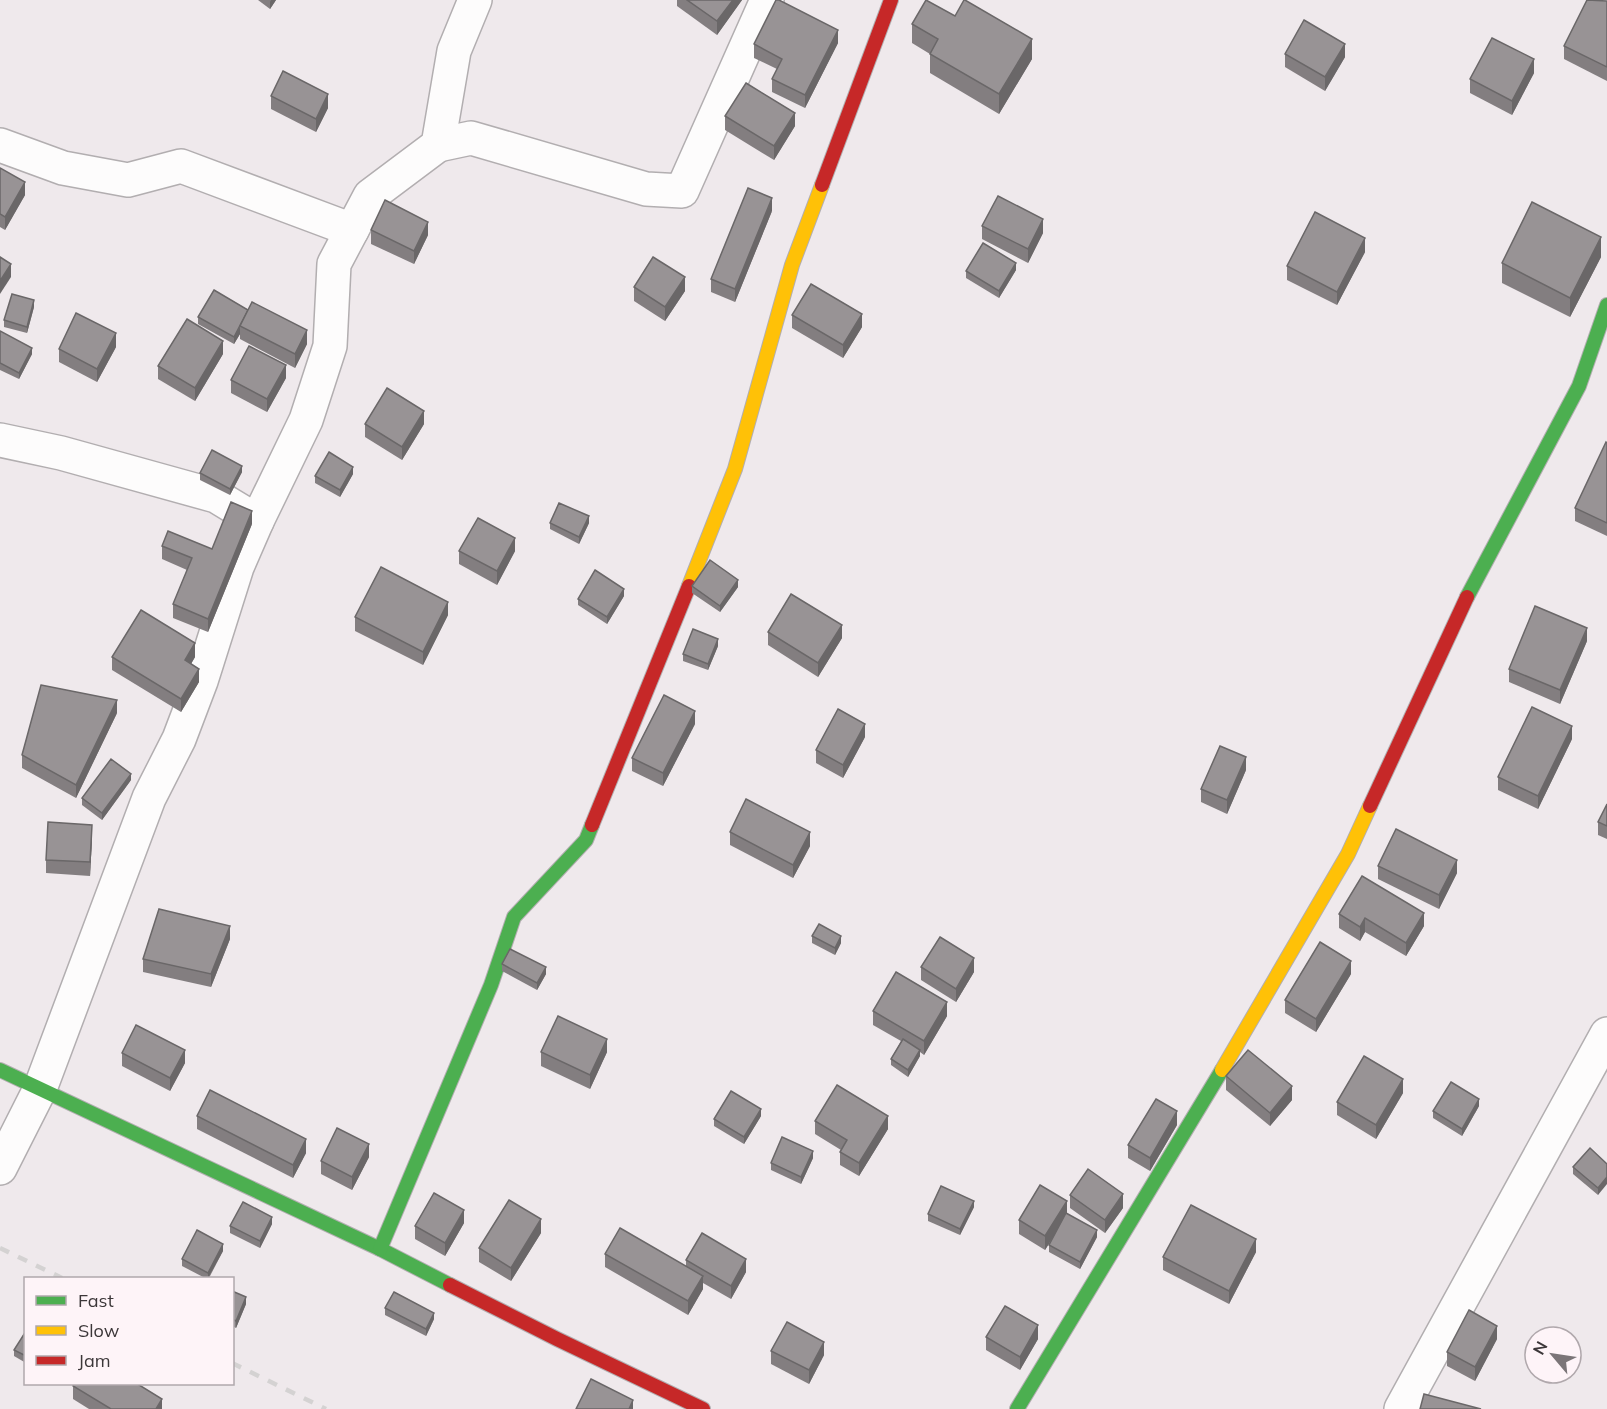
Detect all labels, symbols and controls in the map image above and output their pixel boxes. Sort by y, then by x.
legend [24,1277,234,1385]
text: Fast [78,1289,114,1312]
text: Slow [78,1319,120,1342]
north arrow [1523,1325,1583,1385]
text: N [1528,1338,1552,1358]
text: Jam [78,1349,111,1372]

